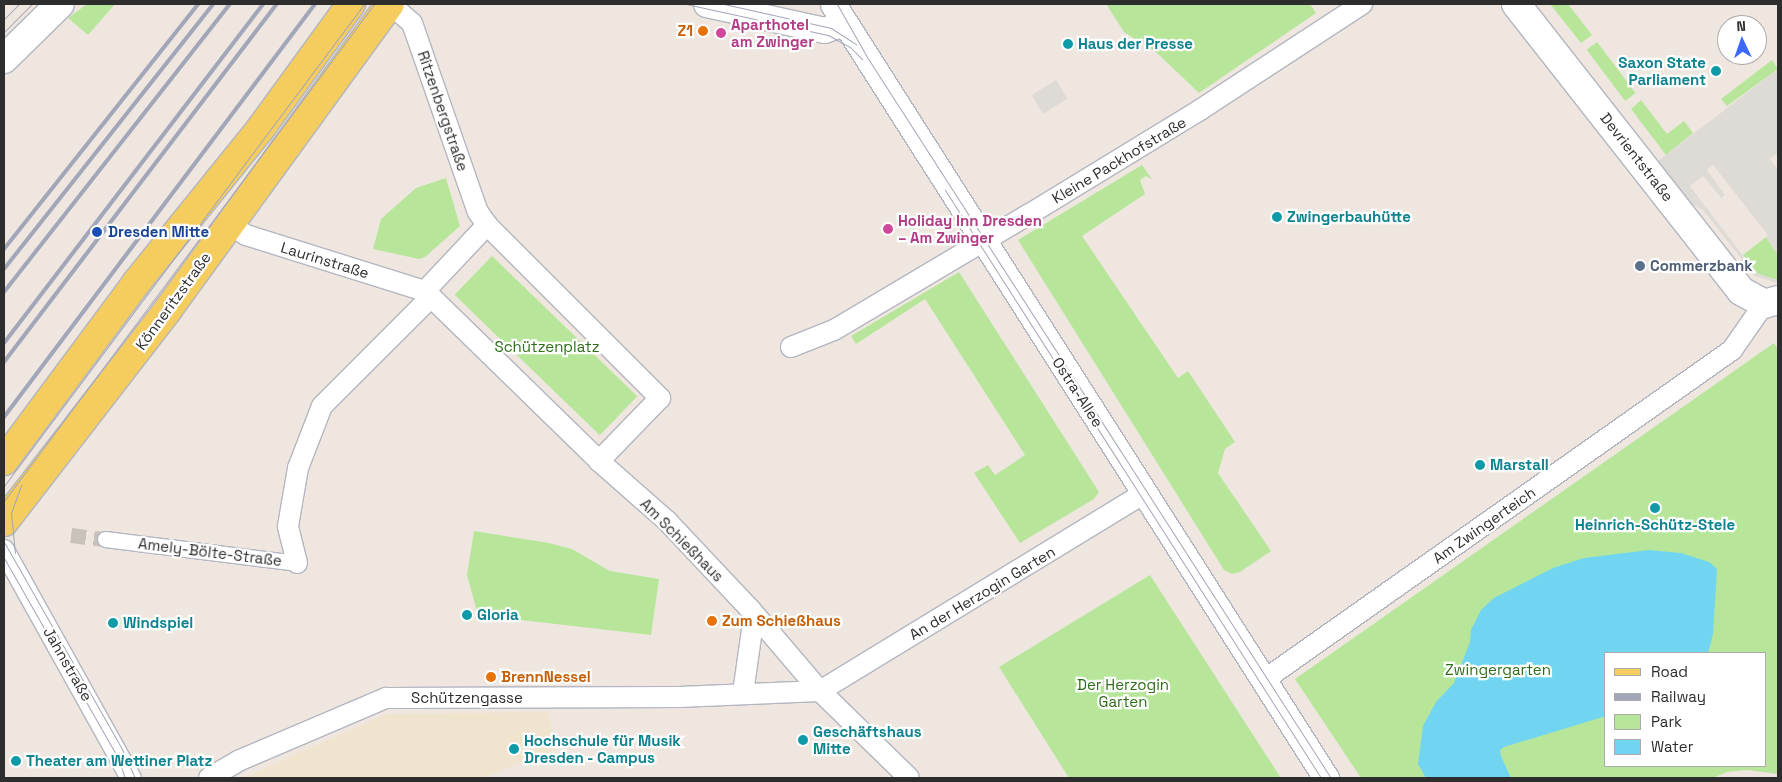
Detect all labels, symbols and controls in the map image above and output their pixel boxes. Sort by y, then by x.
place label: Aparthotel am Zwinger [731,15,814,50]
north arrow [1717,15,1767,65]
text: N [1736,17,1746,35]
place label: Z1 [678,22,693,40]
marker: Z1 [697,25,709,37]
marker: Aparthotel am Zwinger [715,27,727,39]
place label: Haus der Presse [1078,35,1193,53]
marker: Haus der Presse [1062,38,1074,50]
street label: Ritzenbergstraße [414,48,472,174]
place label: Saxon State Parliament [1618,53,1706,88]
marker: Saxon State Parliament [1710,65,1722,77]
street label: Devrientstraße [1597,109,1677,205]
street label: Kleine Packhofstraße [1049,113,1189,207]
place label: Zwingerbauhütte [1287,208,1411,226]
place label: Holiday Inn Dresden – Am Zwinger [898,211,1042,246]
marker: Zwingerbauhütte [1271,211,1283,223]
place label: Dresden Mitte [108,223,209,241]
marker: Holiday Inn Dresden – Am Zwinger [882,223,894,235]
marker: Dresden Mitte [90,225,104,239]
street label: Laurinstraße [279,238,371,282]
street label: Könneritzstraße [132,249,214,353]
place label: Commerzbank [1650,257,1753,275]
marker: Commerzbank [1634,260,1646,272]
park label: Schützenplatz [494,338,600,356]
street label: Ostra-Allee [1049,354,1107,430]
place label: Marstall [1490,456,1549,474]
marker: Marstall [1474,459,1486,471]
street label: Am Zwingerteich [1429,483,1539,567]
street label: Am Schießhaus [637,495,727,585]
marker: Heinrich-Schütz-Stele [1649,502,1661,514]
place label: Heinrich-Schütz-Stele [1575,516,1735,534]
street label: Amely-Bölte-Straße [137,534,283,570]
street label: An der Herzogin Garten [906,542,1058,644]
place label: Gloria [477,606,519,624]
marker: Gloria [461,609,473,621]
place label: Zum Schießhaus [722,612,841,630]
place label: Windspiel [123,614,193,632]
marker: Zum Schießhaus [706,615,718,627]
marker: Windspiel [107,617,119,629]
street label: Jahnstraße [40,624,96,704]
legend [1604,652,1767,767]
park label: Zwingergarten [1445,661,1551,679]
text: Road [1651,662,1688,681]
place label: BrennNessel [501,668,591,686]
marker: BrennNessel [485,671,497,683]
park label: Der Herzogin Garten [1077,675,1169,710]
text: Railway [1651,687,1706,706]
street label: Schützengasse [411,689,523,707]
text: Park [1651,712,1682,731]
place label: Geschäftshaus Mitte [813,722,921,757]
place label: Hochschule für Musik Dresden - Campus [524,731,681,766]
marker: Geschäftshaus Mitte [797,734,809,746]
text: Water [1651,737,1693,756]
marker: Hochschule für Musik Dresden - Campus [508,743,520,755]
place label: Theater am Wettiner Platz [26,752,212,770]
marker: Theater am Wettiner Platz [10,755,22,767]

